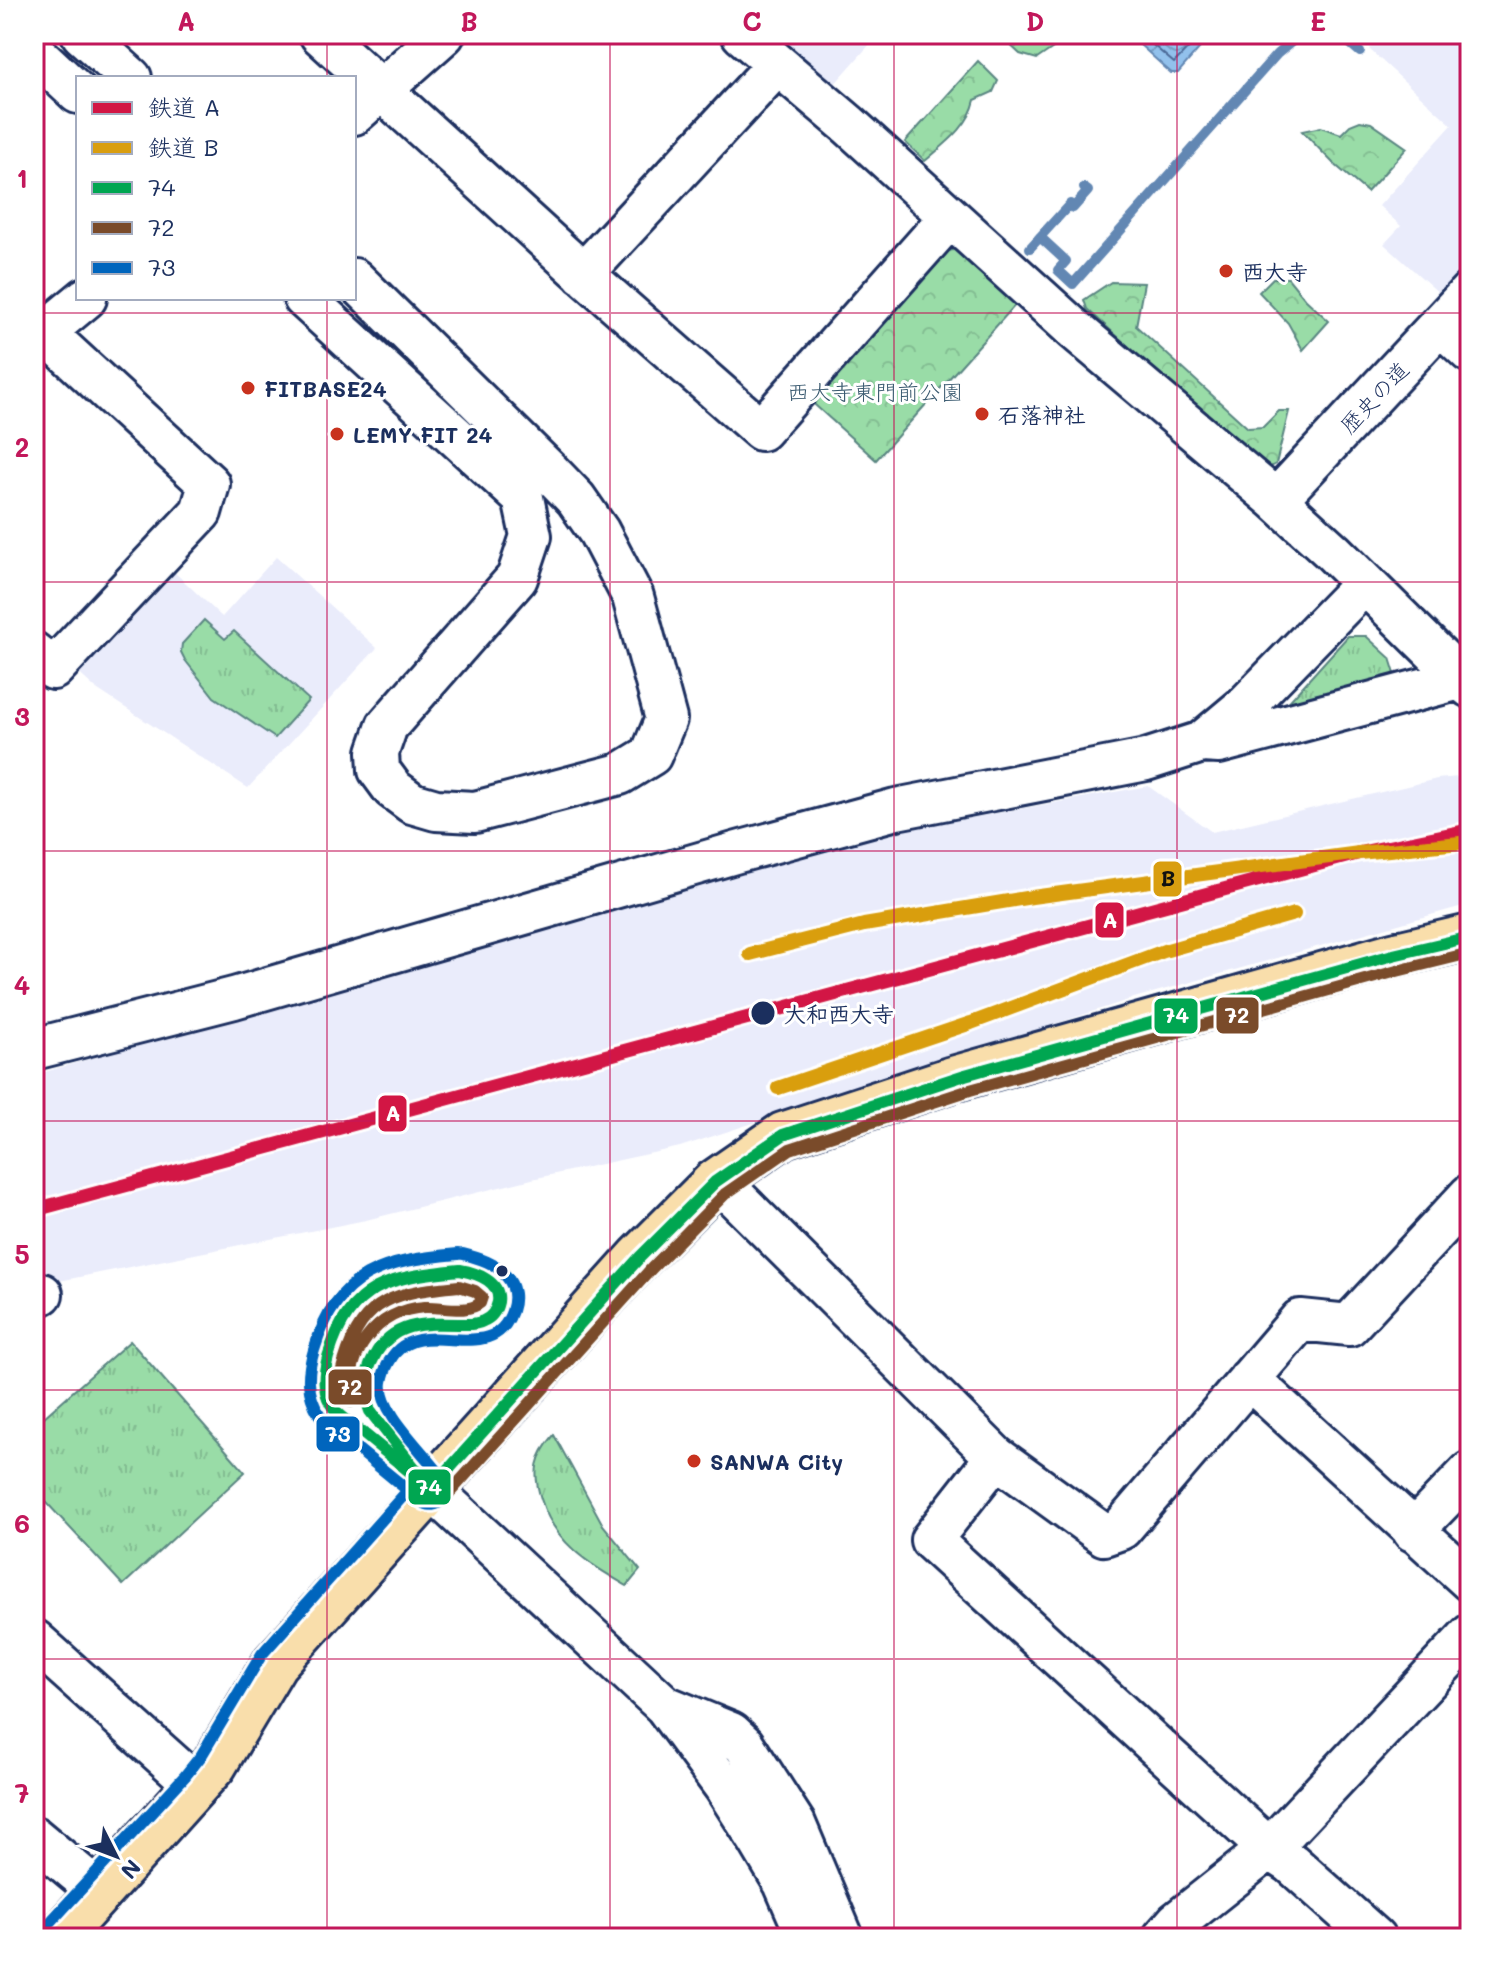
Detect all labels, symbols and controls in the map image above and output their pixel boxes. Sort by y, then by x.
text: A [177,4,195,38]
text: B [460,4,478,38]
text: C [742,4,762,38]
text: D [1026,4,1044,38]
text: E [1310,4,1326,38]
legend [76,76,356,300]
text: 鉄道 A [148,91,220,122]
text: 鉄道 B [148,131,219,162]
text: 1 [16,161,28,195]
text: 74 [148,171,175,202]
text: 72 [148,211,175,242]
text: 73 [148,251,175,282]
place label: 西大寺 [1242,257,1308,286]
marker: 西大寺 [1217,262,1235,280]
street label: 歴史の道 [1333,355,1415,439]
place label: FITBASE24 [264,374,387,403]
park label: 西大寺東門前公園 [787,377,963,406]
marker: FITBASE24 [239,379,257,397]
place label: 石落神社 [998,400,1086,429]
marker: 石落神社 [973,405,991,423]
place label: LEMY FIT 24 [353,420,493,449]
marker: LEMY FIT 24 [328,425,346,443]
text: 2 [15,430,29,464]
text: 3 [14,699,30,733]
line badge: B [1152,860,1183,898]
text: B [1161,863,1175,892]
line badge: A [1094,901,1125,939]
text: A [1102,905,1118,934]
text: 4 [14,968,30,1002]
line badge: 72 [1215,996,1260,1035]
line badge: 74 [1153,997,1199,1035]
marker: 大和西大寺 [749,999,777,1027]
place label: 大和西大寺 [784,999,894,1028]
text: 74 [1163,1000,1189,1029]
text: 72 [1225,1000,1249,1029]
line badge: A [377,1094,408,1133]
text: A [385,1098,401,1127]
text: 5 [14,1237,30,1271]
unlabelled marker [494,1263,510,1279]
line badge: 72 [327,1368,373,1406]
text: 72 [338,1372,362,1401]
line badge: 73 [315,1415,361,1453]
text: 73 [325,1419,351,1448]
place label: SANWA City [710,1447,843,1476]
marker: SANWA City [685,1452,703,1470]
line badge: 74 [407,1468,452,1506]
text: 74 [416,1472,442,1501]
text: 6 [14,1506,30,1540]
text: 7 [15,1776,29,1810]
north arrow [76,1816,156,1896]
text: N [115,1854,148,1886]

